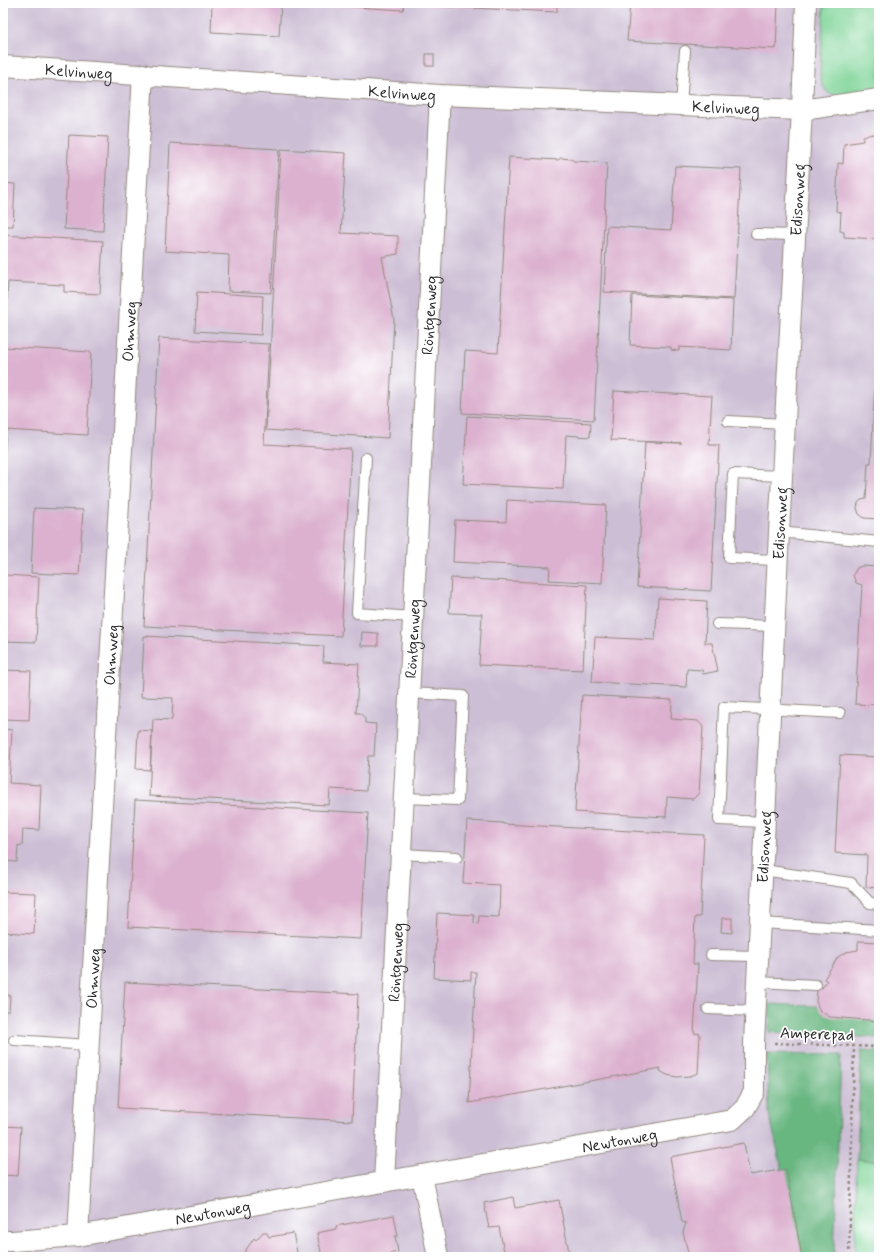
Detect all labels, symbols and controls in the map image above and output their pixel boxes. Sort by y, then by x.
street label: Kelvinweg [44,60,113,86]
street label: Kelvinweg [367,81,437,108]
street label: Kelvinweg [691,96,760,121]
street label: Edisonweg [786,163,812,237]
street label: Röntgenweg [418,275,444,356]
street label: Ohmweg [118,300,142,362]
street label: Edisonweg [769,486,794,560]
street label: Röntgenweg [401,599,427,679]
street label: Ohmweg [100,624,124,686]
street label: Edisonweg [753,810,778,884]
street label: Röntgenweg [384,922,410,1003]
street label: Ohmweg [82,947,106,1009]
street label: Amperepad [780,1023,854,1046]
street label: Newtonweg [580,1124,659,1158]
street label: Newtonweg [174,1197,252,1231]

